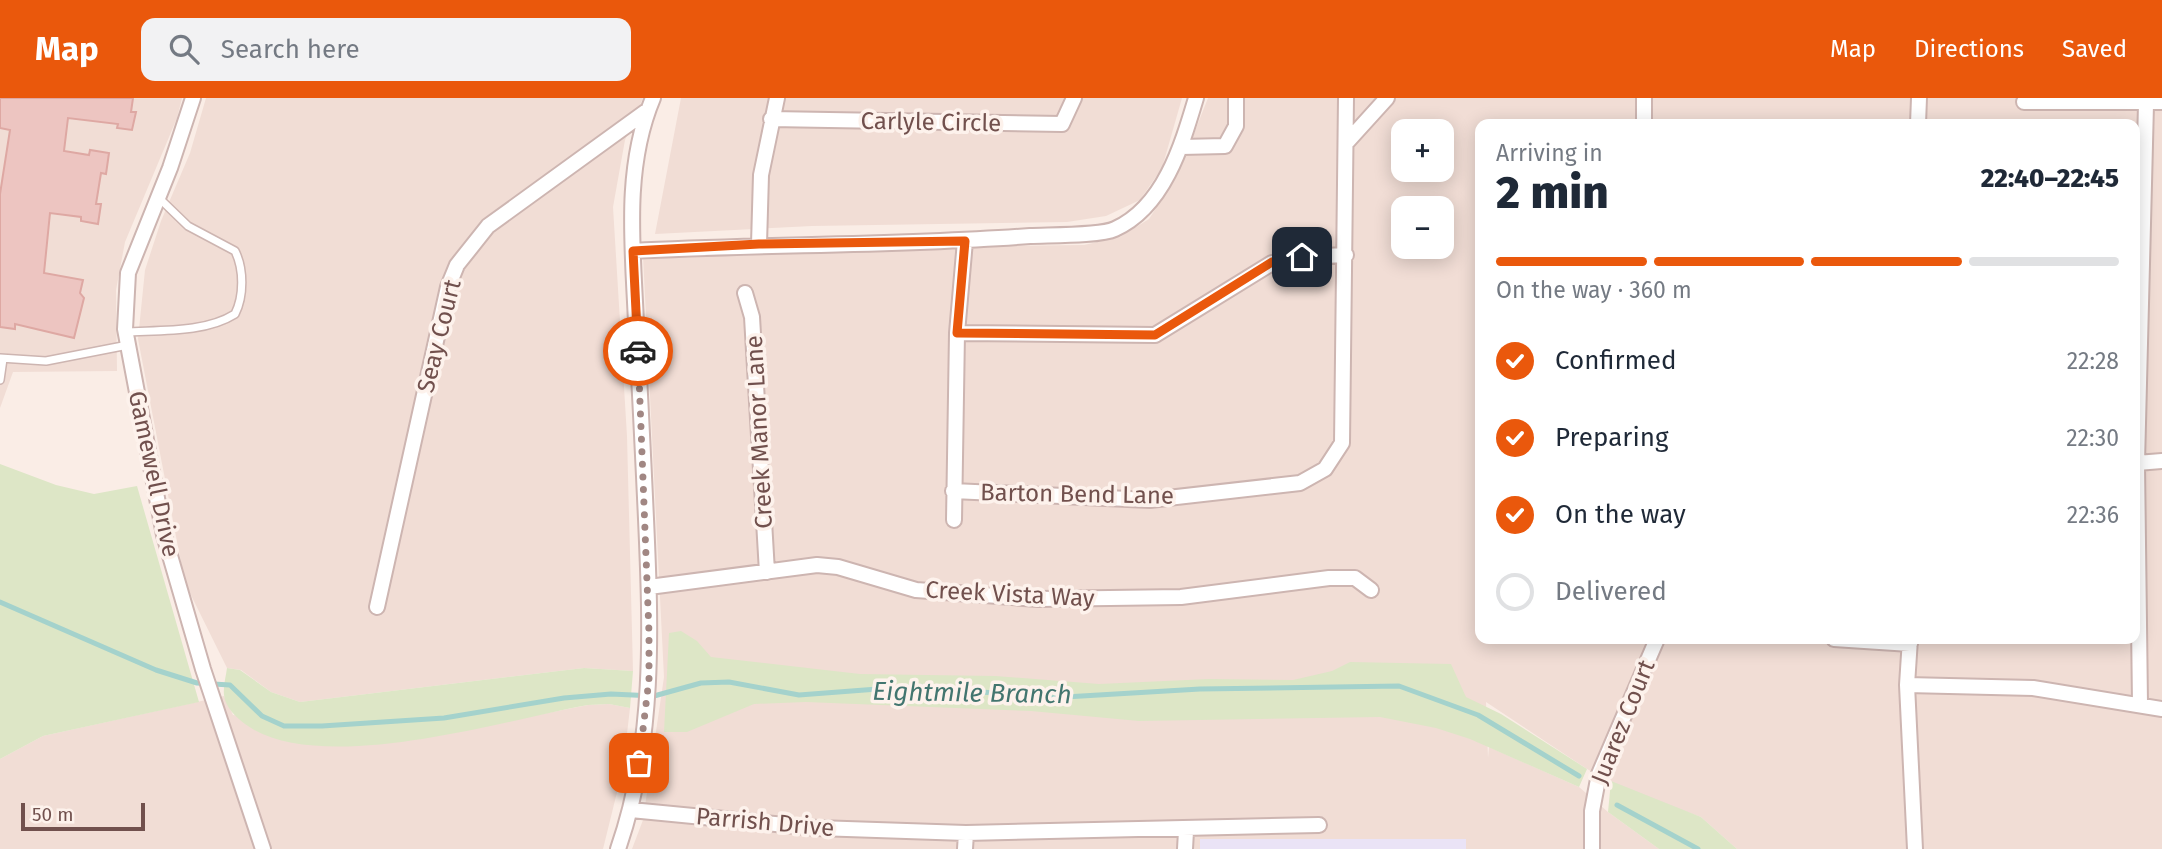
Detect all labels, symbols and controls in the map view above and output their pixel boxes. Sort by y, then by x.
search box [141,18,631,81]
text: Map [35,29,99,69]
icon: search [165,30,203,68]
text: Search here [221,34,360,65]
text: Map [1830,35,1876,63]
text: Directions [1914,35,2024,63]
text: Saved [2062,35,2127,63]
street label: Carlyle Circle [860,107,1002,137]
map controls [1391,119,1454,259]
button: + [1391,119,1454,182]
text: Arriving in [1496,139,1603,167]
text: 22:40–22:45 [1981,163,2119,194]
text: 2 min [1496,165,1609,220]
button: − [1391,196,1454,259]
pin [1272,227,1332,287]
icon: home [1283,238,1321,276]
street label: Seay Court [411,276,467,395]
text: On the way · 360 m [1496,276,1692,304]
courier [603,316,673,386]
icon: car [619,332,657,370]
street label: Creek Manor Lane [740,335,778,529]
icon: check [1496,342,1534,380]
text: Confirmed [1555,345,1676,376]
text: 22:28 [2067,347,2119,375]
street label: Gamewell Drive [123,389,185,559]
icon: check [1496,419,1534,457]
text: Preparing [1555,422,1668,453]
text: 22:30 [2066,424,2119,452]
street label: Barton Bend Lane [980,478,1174,510]
icon: check [1496,496,1534,534]
text: On the way [1555,499,1686,530]
text: 22:36 [2067,501,2119,529]
street label: Creek Vista Way [925,576,1095,612]
text: Delivered [1555,576,1667,607]
street label: Juarez Court [1585,655,1661,788]
water label: Eightmile Branch [872,676,1072,710]
pin [609,733,669,793]
icon: bag [620,744,658,782]
scale bar [21,800,145,832]
street label: Parrish Drive [695,802,835,842]
text: 50 m [32,803,73,826]

